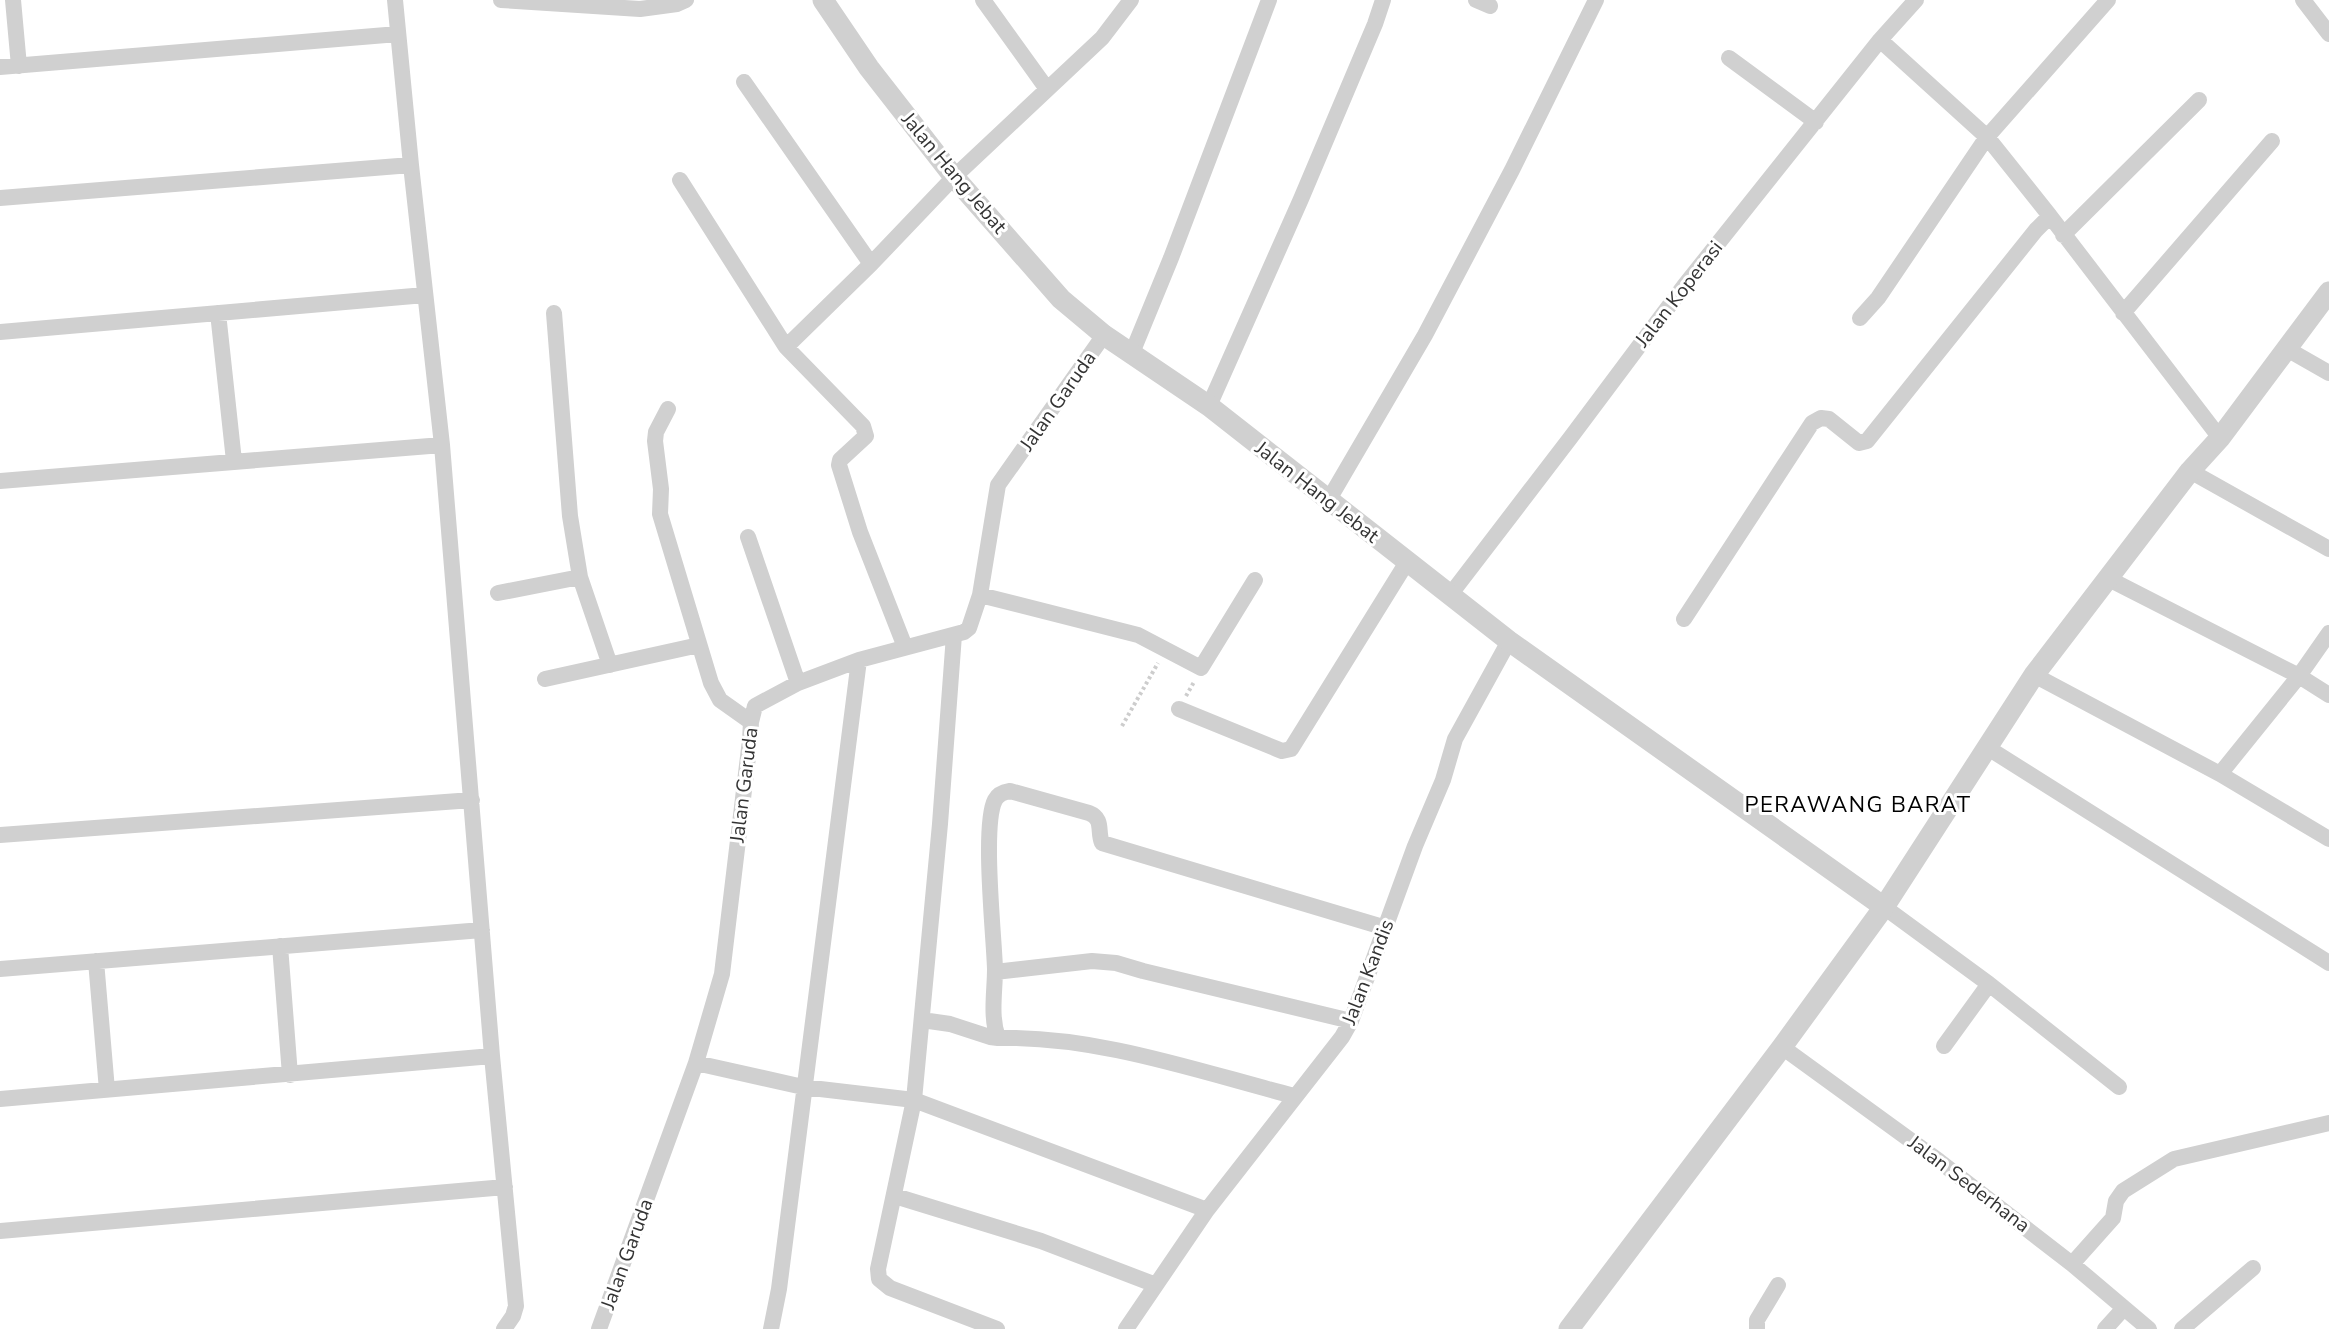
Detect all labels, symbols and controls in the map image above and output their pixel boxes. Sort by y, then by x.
street label: Jalan Hang Jebat [895,106,1013,240]
street label: Jalan Koperasi [1628,235,1729,353]
street label: Jalan Garuda [1013,346,1102,457]
street label: Jalan Hang Jebat [1249,434,1385,550]
street label: Jalan Garuda [723,726,764,845]
district label: PERAWANG BARAT [1745,790,1971,820]
street label: Jalan Kandis [1335,916,1400,1029]
street label: Jalan Sederhana [1902,1129,2036,1239]
street label: Jalan Garuda [594,1195,660,1314]

